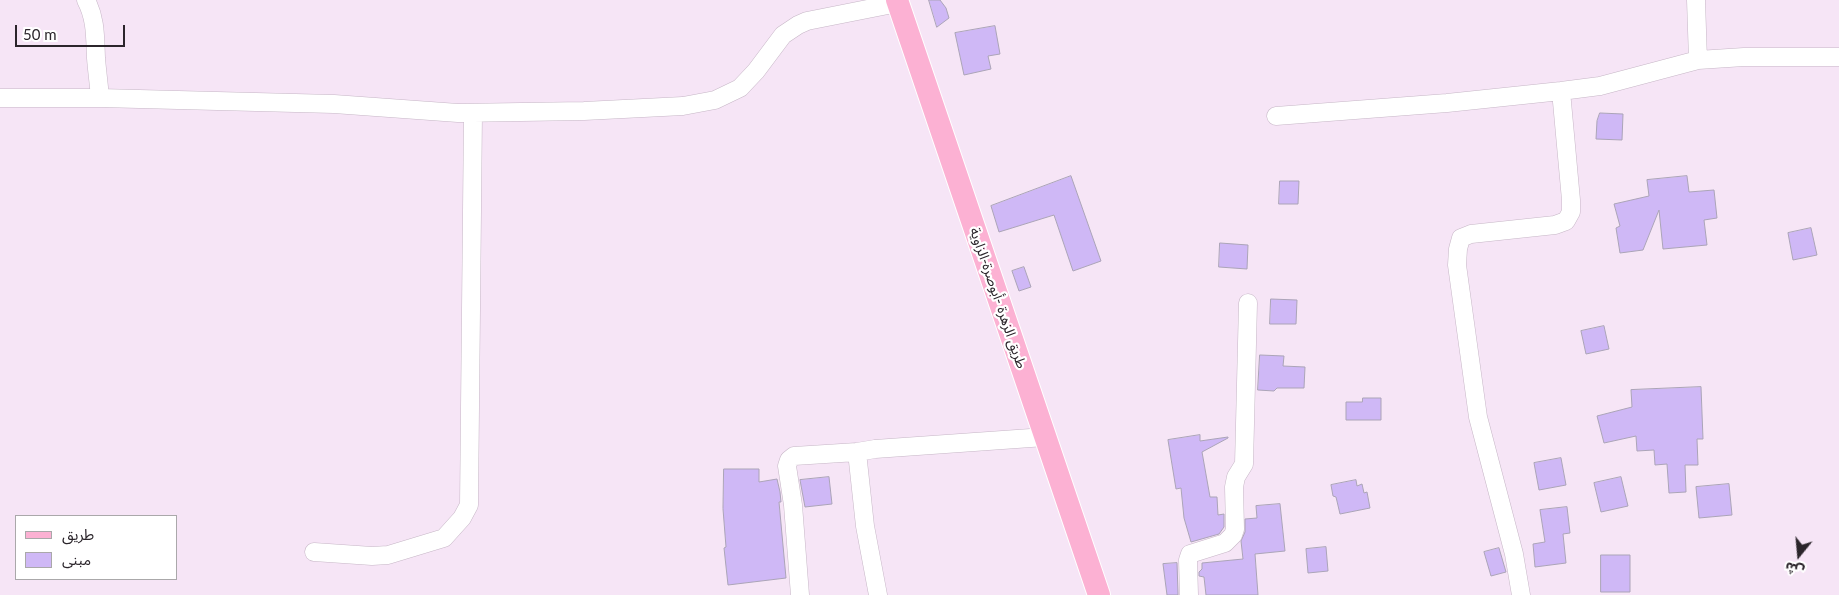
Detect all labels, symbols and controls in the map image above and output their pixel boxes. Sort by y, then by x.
scale bar [18,15,128,47]
text: 50 m [23,25,57,43]
street label: طريق الزهرة -أبوصرة-الزاوية [966,225,1030,371]
legend [15,515,178,580]
text: طريق [62,525,94,543]
north arrow [1774,530,1824,580]
text: مبنى [62,550,91,568]
text: ش [1783,559,1806,581]

